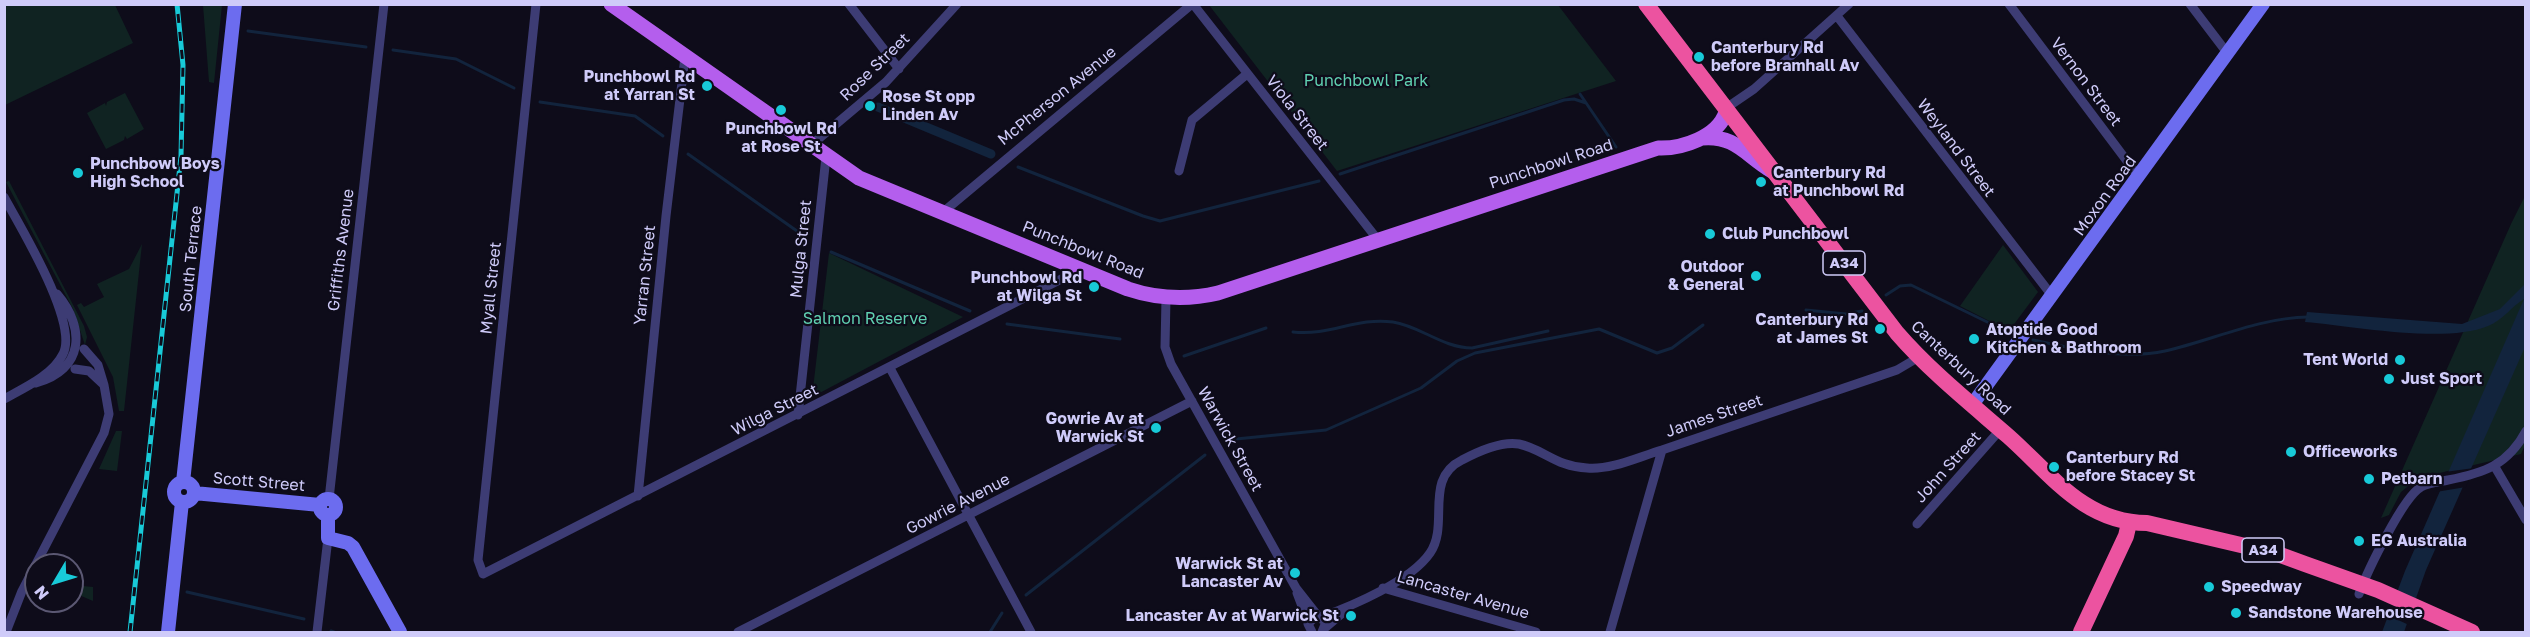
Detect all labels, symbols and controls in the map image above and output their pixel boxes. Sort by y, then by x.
street label: Rose Street [836,29,914,105]
street label: Vernon Street [2046,34,2126,130]
place label: Canterbury Rd before Bramhall Av [1711,38,1859,76]
street label: McPherson Avenue [994,42,1120,150]
marker: Canterbury Rd before Bramhall Av [1692,50,1706,64]
place label: Punchbowl Rd at Yarran St [583,67,695,105]
park label: Punchbowl Park [1304,71,1428,91]
street label: Viola Street [1262,72,1332,154]
marker: Punchbowl Rd at Yarran St [700,79,714,93]
place label: Rose St opp Linden Av [882,87,975,125]
street label: Weyland Street [1913,95,1999,201]
marker: Rose St opp Linden Av [863,99,877,113]
marker: Punchbowl Rd at Rose St [774,103,788,117]
place label: Punchbowl Rd at Rose St [725,119,837,157]
street label: Punchbowl Road [1487,135,1615,193]
street label: Moxon Road [2070,152,2140,240]
place label: Punchbowl Boys High School [90,154,220,192]
place label: Canterbury Rd at Punchbowl Rd [1773,163,1904,201]
marker: Punchbowl Boys High School [71,166,85,180]
marker: Canterbury Rd at Punchbowl Rd [1754,175,1768,189]
street label: Griffiths Avenue [324,188,358,312]
street label: Mulga Street [786,199,816,299]
street label: South Terrace [176,205,206,313]
street label: Punchbowl Road [1020,217,1146,283]
street label: Yarran Street [630,224,660,326]
place label: Club Punchbowl [1722,224,1849,244]
marker: Club Punchbowl [1703,227,1717,241]
street label: Myall Street [477,241,505,335]
road number: A34 [1823,251,1865,275]
place label: Outdoor & General [1668,257,1744,295]
place label: Punchbowl Rd at Wilga St [970,268,1082,306]
marker: Outdoor & General [1749,269,1763,283]
marker: Punchbowl Rd at Wilga St [1087,280,1101,294]
park label: Salmon Reserve [803,309,927,329]
place label: Canterbury Rd at James St [1755,310,1868,348]
street label: Canterbury Road [1907,317,2015,419]
place label: Atoptide Good Kitchen & Bathroom [1986,320,2142,358]
marker: Canterbury Rd at James St [1873,322,1887,336]
marker: Atoptide Good Kitchen & Bathroom [1967,332,1981,346]
place label: Tent World [2303,350,2388,370]
marker: Tent World [2393,353,2407,367]
place label: Just Sport [2401,369,2482,389]
marker: Just Sport [2382,372,2396,386]
street label: Wilga Street [728,380,822,440]
street label: Warwick Street [1193,383,1267,495]
street label: James Street [1663,390,1765,442]
place label: Gowrie Av at Warwick St [1046,409,1144,447]
marker: Gowrie Av at Warwick St [1149,421,1163,435]
street label: John Street [1911,427,1985,507]
place label: Officeworks [2303,442,2397,462]
marker: Officeworks [2284,445,2298,459]
place label: Canterbury Rd before Stacey St [2066,448,2195,486]
marker: Canterbury Rd before Stacey St [2047,460,2061,474]
street label: Scott Street [212,468,306,496]
place label: Petbarn [2381,469,2442,489]
street label: Gowrie Avenue [903,470,1013,538]
marker: Petbarn [2362,472,2376,486]
place label: EG Australia [2371,531,2467,551]
marker: EG Australia [2352,534,2366,548]
road number: A34 [2242,538,2284,562]
north arrow [24,553,84,613]
place label: Warwick St at Lancaster Av [1175,554,1283,592]
marker: Warwick St at Lancaster Av [1288,566,1302,580]
street label: Lancaster Avenue [1395,567,1531,623]
place label: Speedway [2221,577,2302,597]
marker: Speedway [2202,580,2216,594]
text: N [30,582,53,604]
place label: Sandstone Warehouse [2248,603,2423,623]
place label: Lancaster Av at Warwick St [1125,606,1339,626]
marker: Sandstone Warehouse [2229,606,2243,620]
marker: Lancaster Av at Warwick St [1344,609,1358,623]

